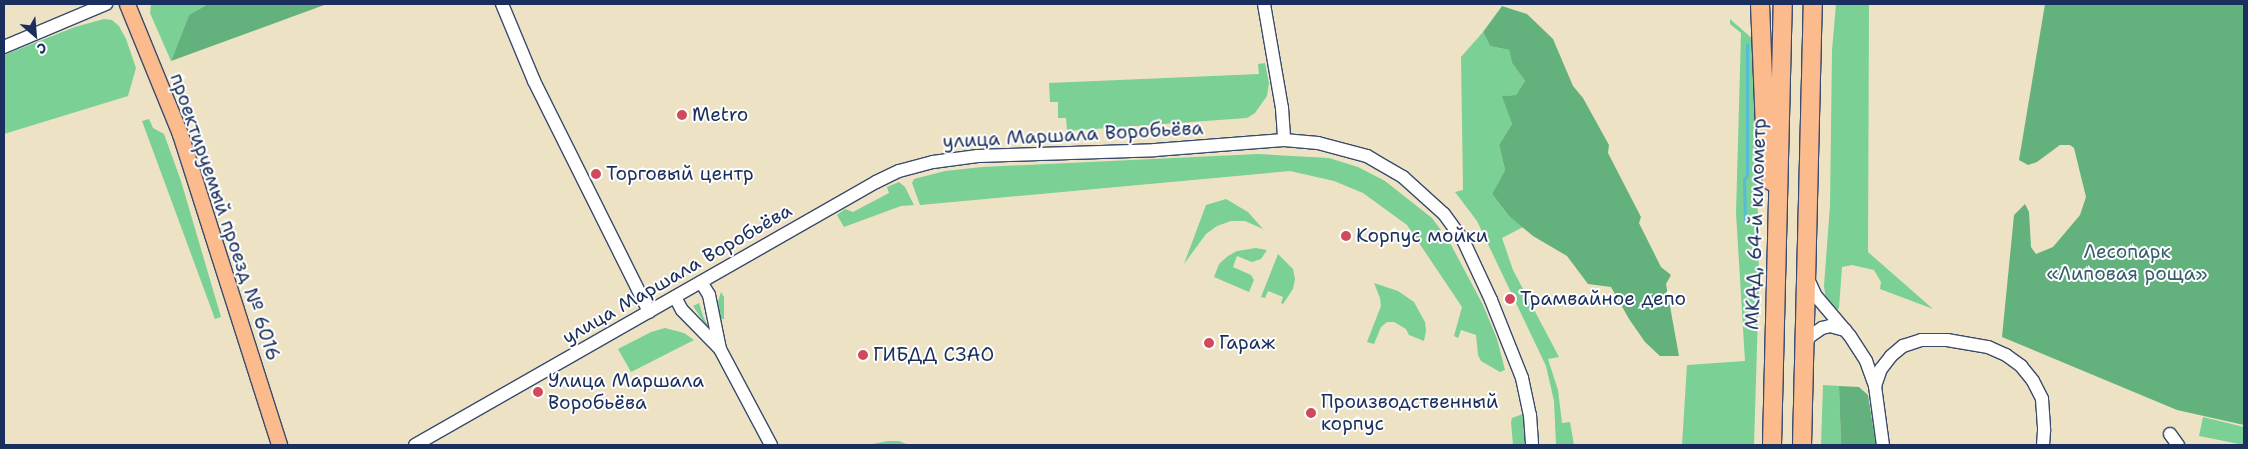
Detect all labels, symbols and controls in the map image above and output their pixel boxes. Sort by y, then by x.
north arrow [10,10,60,60]
text: С [34,38,50,58]
street label: проектируемый проезд № 6016 [165,70,285,364]
place label: Metro [692,104,748,126]
marker: Metro [676,109,688,121]
street label: улица Маршала Воробьёва [942,117,1204,153]
street label: МКАД, 64-й километр [1741,118,1771,330]
place label: Торговый центр [606,163,754,185]
marker: Торговый центр [590,168,602,180]
street label: улица Маршала Воробьёва [558,199,796,349]
place label: Корпус мойки [1356,225,1488,247]
marker: Корпус мойки [1340,230,1352,242]
park label: Лесопарк «Липовая роща» [2046,241,2208,285]
place label: Трамвайное депо [1520,288,1686,310]
marker: Трамвайное депо [1504,293,1516,305]
place label: Гараж [1219,332,1275,354]
marker: Гараж [1203,337,1215,349]
place label: ГИБДД СЗАО [873,344,994,366]
marker: ГИБДД СЗАО [857,349,869,361]
place label: Улица Маршала Воробьёва [548,370,704,414]
marker: Улица Маршала Воробьёва [532,386,544,398]
place label: Производственный корпус [1321,391,1498,435]
marker: Производственный корпус [1305,407,1317,419]

